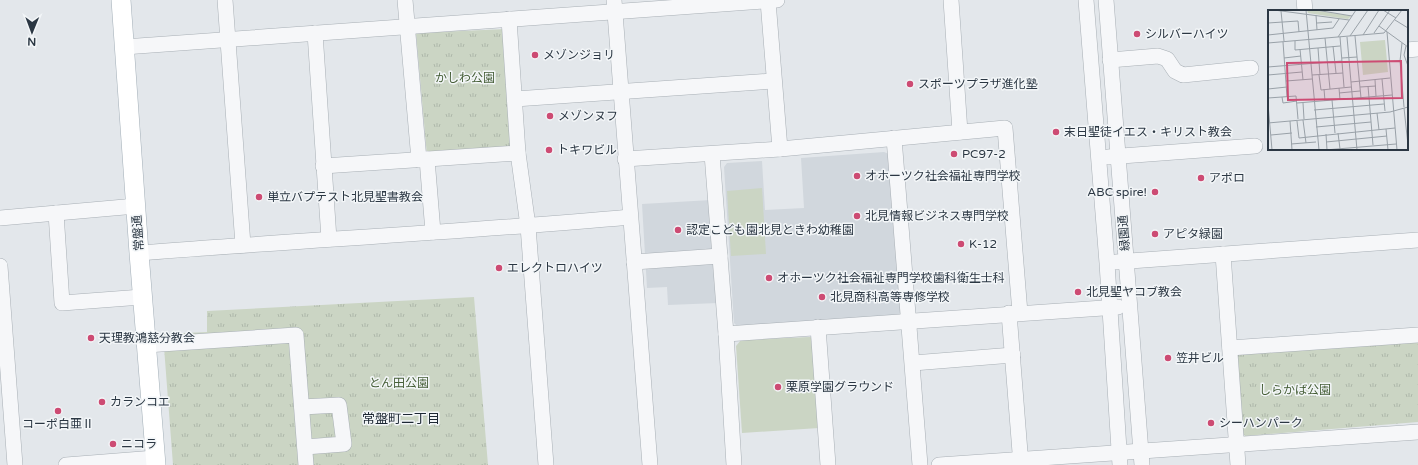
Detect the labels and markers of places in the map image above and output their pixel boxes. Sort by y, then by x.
place label: シルバーハイツ [1145,27,1229,41]
marker: シルバーハイツ [1132,29,1142,39]
place label: メゾンジョリ [543,48,615,62]
marker: メゾンジョリ [530,50,540,60]
place label: スポーツプラザ進化塾 [918,77,1038,91]
marker: スポーツプラザ進化塾 [905,79,915,89]
place label: メゾンヌフ [558,109,618,123]
marker: メゾンヌフ [545,111,555,121]
place label: 末日聖徒イエス・キリスト教会 [1064,125,1232,139]
marker: 末日聖徒イエス・キリスト教会 [1051,127,1061,137]
place label: トキワビル [557,143,617,157]
marker: トキワビル [544,145,554,155]
place label: PC97-2 [962,147,1006,161]
marker: PC97-2 [949,149,959,159]
place label: オホーツク社会福祉専門学校 [865,169,1021,183]
marker: オホーツク社会福祉専門学校 [852,171,862,181]
place label: アポロ [1209,171,1245,185]
marker: アポロ [1196,173,1206,183]
place label: ABC spire! [1087,185,1147,199]
marker: ABC spire! [1150,187,1160,197]
place label: 単立バプテスト北見聖書教会 [267,190,423,204]
marker: 単立バプテスト北見聖書教会 [254,192,264,202]
place label: 北見情報ビジネス専門学校 [865,209,1009,223]
marker: 北見情報ビジネス専門学校 [852,211,862,221]
place label: 認定こども園北見ときわ幼稚園 [686,223,854,237]
marker: 認定こども園北見ときわ幼稚園 [673,225,683,235]
place label: アピタ緑園 [1163,227,1223,241]
marker: アピタ緑園 [1150,229,1160,239]
place label: K-12 [969,237,997,251]
marker: K-12 [956,239,966,249]
place label: エレクトロハイツ [507,261,603,275]
marker: エレクトロハイツ [494,263,504,273]
place label: オホーツク社会福祉専門学校歯科衛生士科 [777,271,1005,285]
marker: オホーツク社会福祉専門学校歯科衛生士科 [764,273,774,283]
place label: 北見聖ヤコブ教会 [1086,285,1182,299]
marker: 北見聖ヤコブ教会 [1073,287,1083,297]
place label: 北見商科高等専修学校 [830,290,950,304]
marker: 北見商科高等専修学校 [817,292,827,302]
place label: 天理教鴻慈分教会 [99,331,195,345]
marker: 天理教鴻慈分教会 [86,333,96,343]
place label: 笠井ビル [1176,351,1224,365]
marker: 笠井ビル [1163,353,1173,363]
place label: 栗原学園グラウンド [786,380,894,394]
marker: 栗原学園グラウンド [773,382,783,392]
place label: カランコエ [110,395,170,409]
marker: カランコエ [97,397,107,407]
marker: コーポ白亜Ⅱ [53,406,63,416]
place label: シーハンパーク [1219,416,1303,430]
place label: コーポ白亜Ⅱ [22,417,94,431]
marker: シーハンパーク [1206,418,1216,428]
place label: ニコラ [121,437,157,451]
marker: ニコラ [108,439,118,449]

